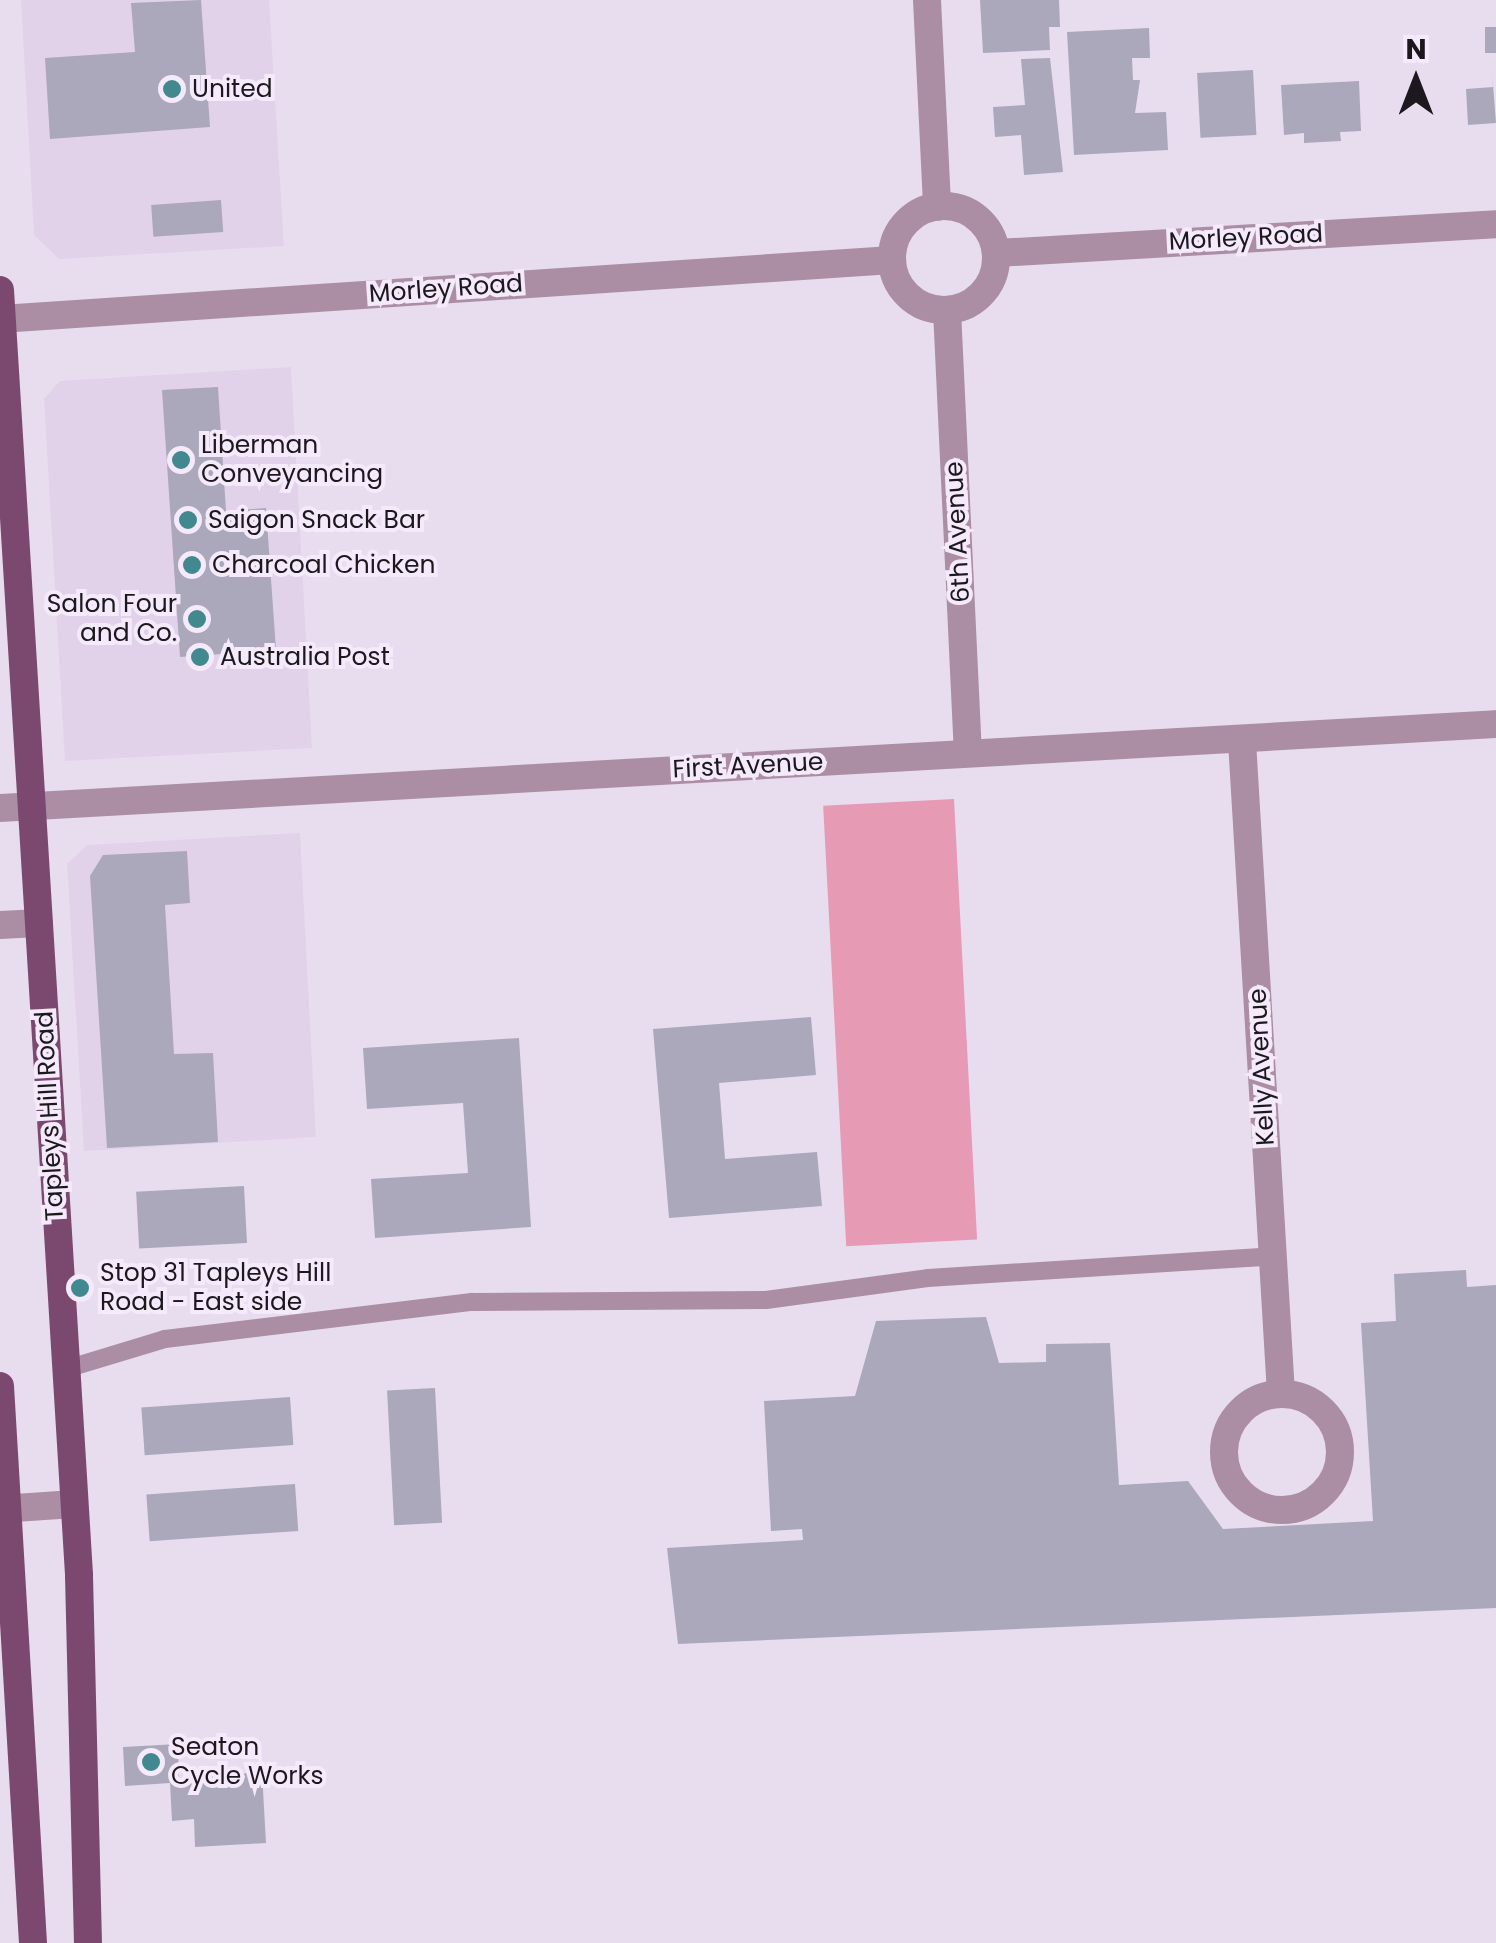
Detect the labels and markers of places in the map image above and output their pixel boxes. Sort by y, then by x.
place label: United [192,74,273,104]
marker: United [161,78,183,100]
place label: Liberman Conveyancing [201,431,383,490]
marker: Liberman Conveyancing [170,449,192,471]
place label: Saigon Snack Bar [208,505,425,535]
marker: Saigon Snack Bar [177,509,199,531]
place label: Charcoal Chicken [212,550,435,580]
marker: Charcoal Chicken [181,554,203,576]
place label: Salon Four and Co. [47,590,177,649]
marker: Salon Four and Co. [186,608,208,630]
place label: Australia Post [220,642,390,672]
marker: Australia Post [189,646,211,668]
place label: Stop 31 Tapleys Hill Road - East side [100,1259,331,1318]
marker: Stop 31 Tapleys Hill Road - East side [69,1277,91,1299]
place label: Seaton Cycle Works [171,1733,324,1792]
marker: Seaton Cycle Works [140,1751,162,1773]

